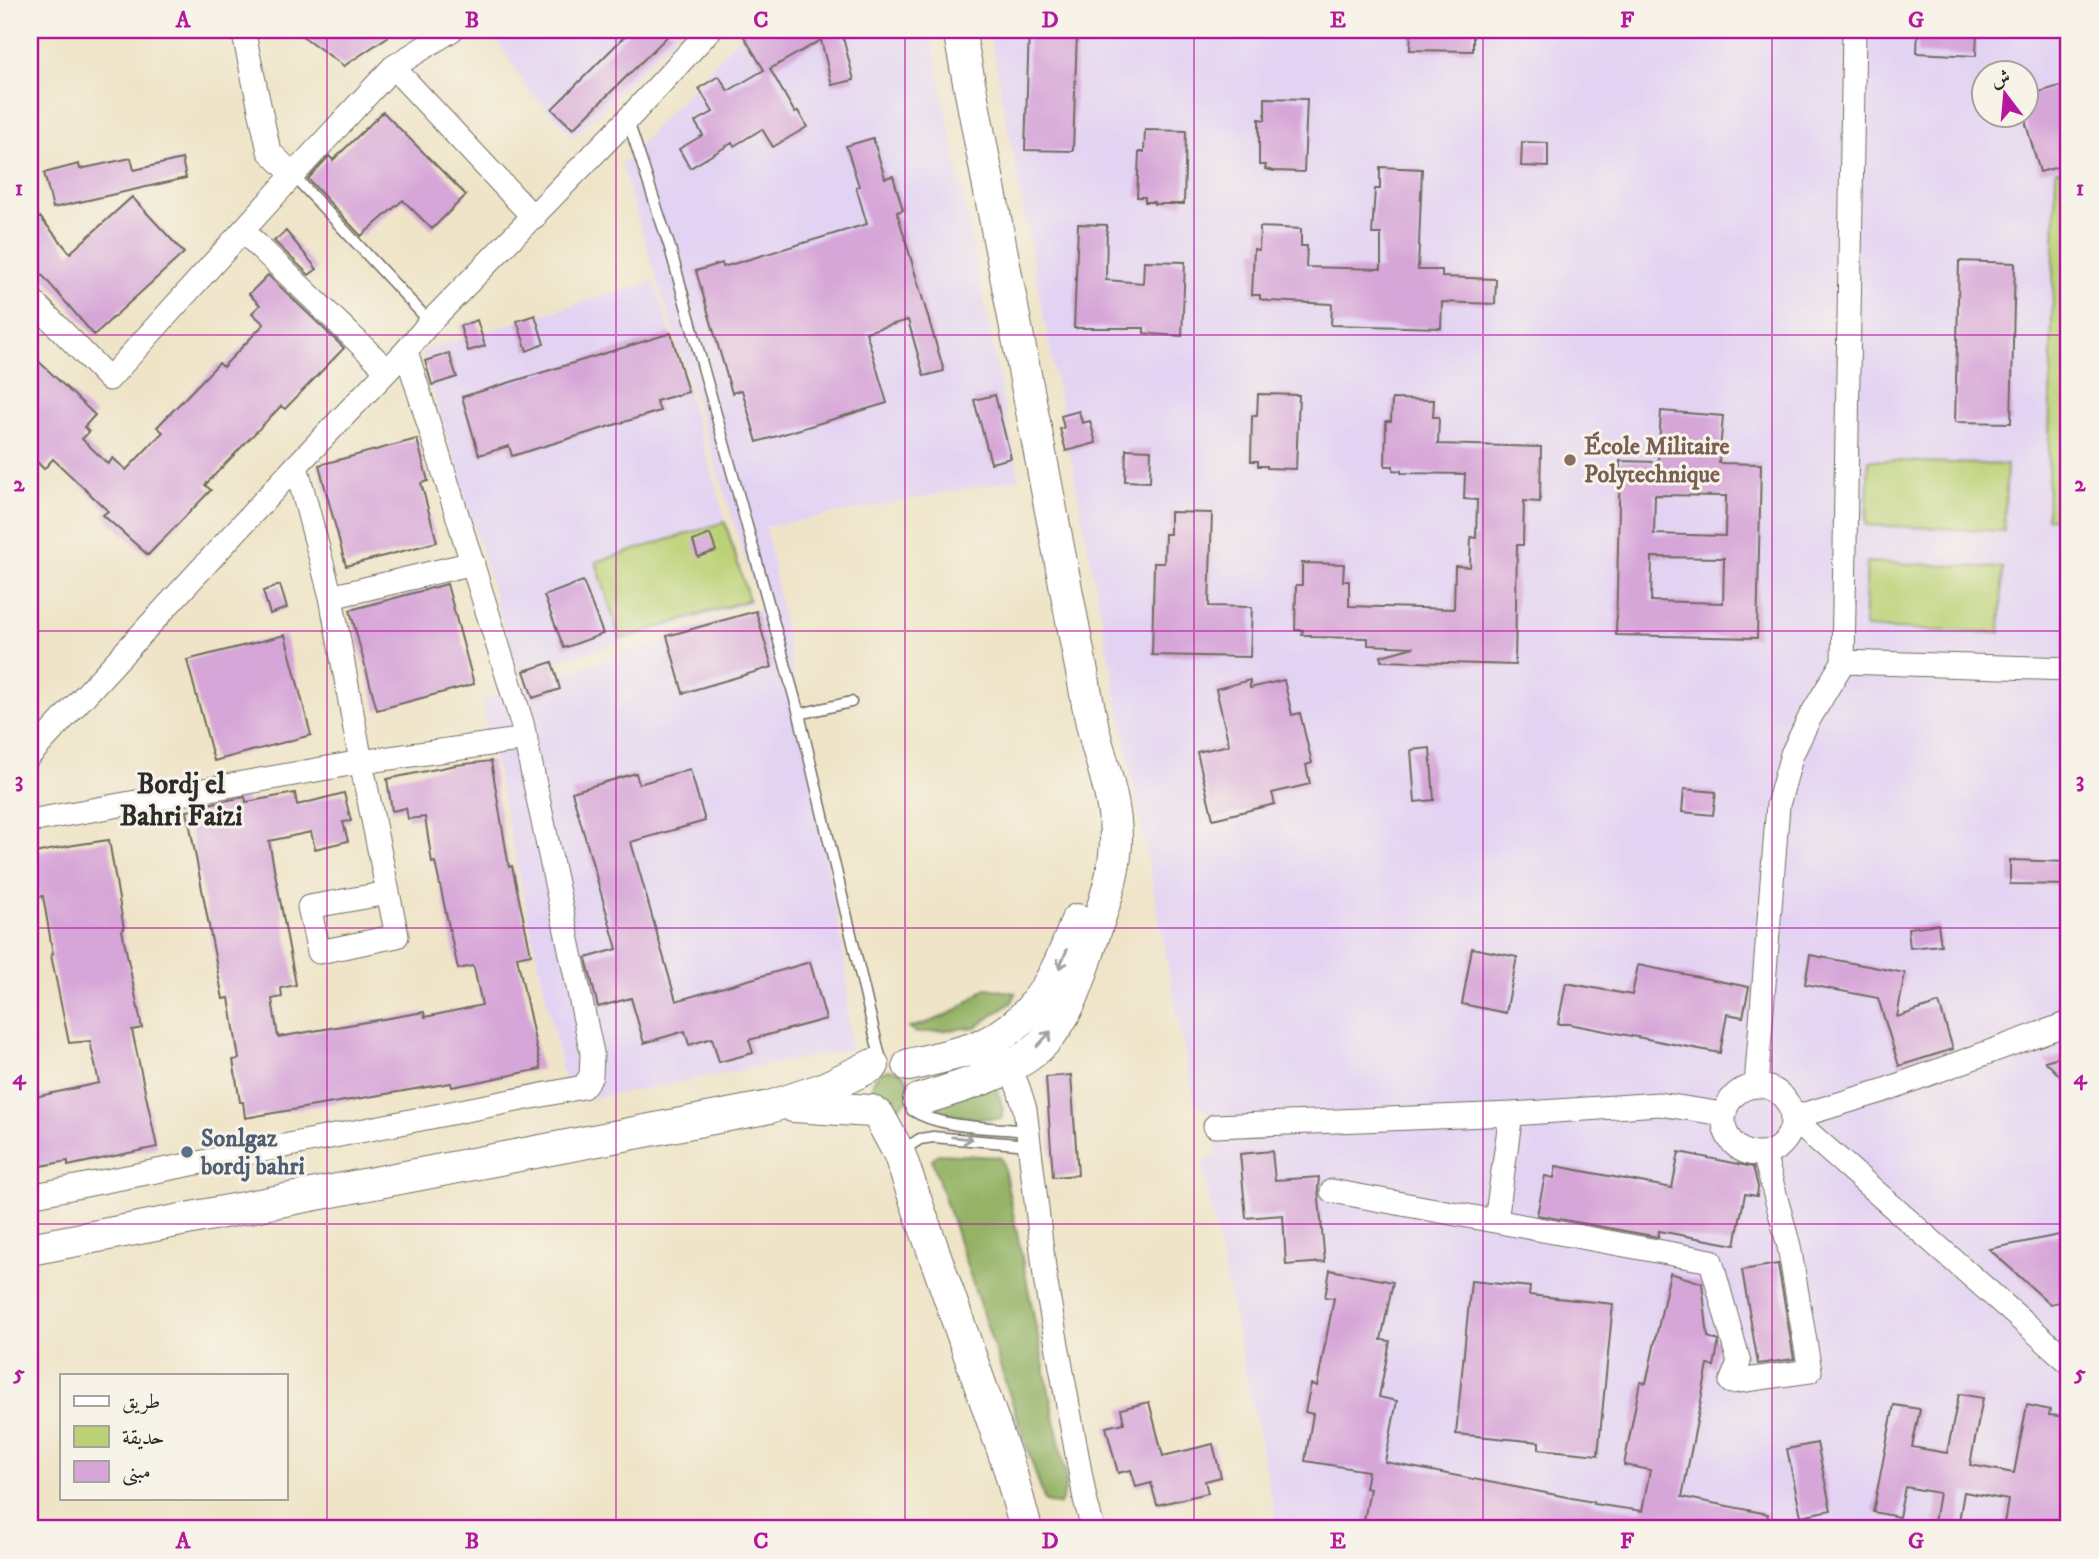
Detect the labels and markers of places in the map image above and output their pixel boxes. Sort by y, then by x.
place label: École Militaire Polytechnique [1584,431,1730,490]
marker: École Militaire Polytechnique [1562,452,1578,468]
place label: Sonlgaz bordj bahri [200,1124,305,1182]
marker: Sonlgaz bordj bahri [179,1144,195,1160]

